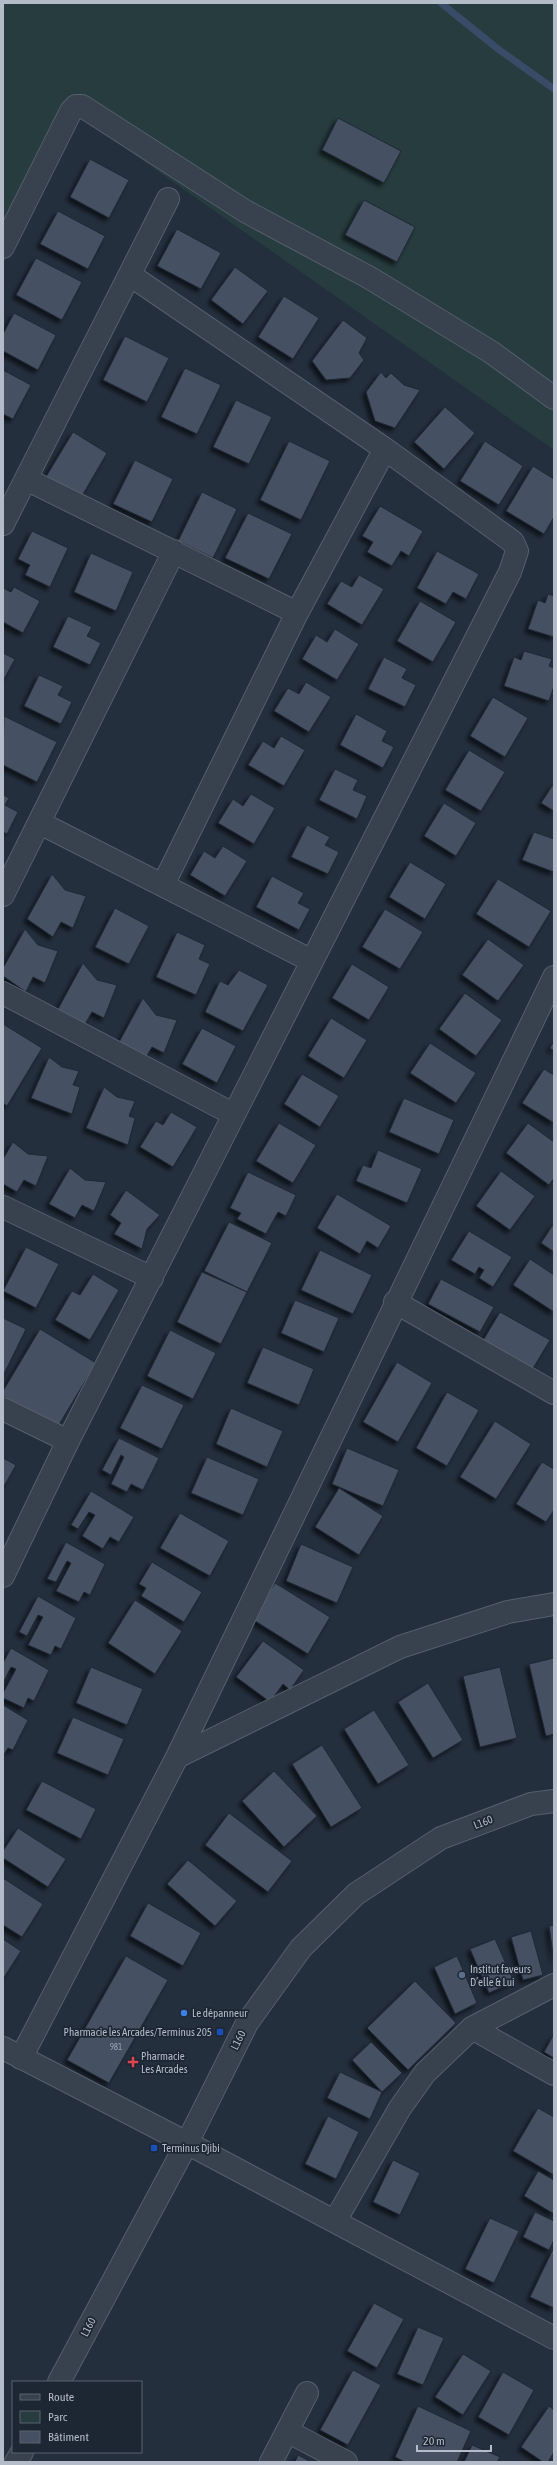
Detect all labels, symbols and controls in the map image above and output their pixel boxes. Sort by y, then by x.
street label: L160 [472,1813,494,1831]
place label: Institut faveurs D’elle & Lui [470,1963,531,1988]
marker: Institut faveurs D’elle & Lui [457,1970,467,1980]
place label: Le dépanneur [192,2007,248,2019]
marker: Le dépanneur [179,2008,189,2018]
place label: Pharmacie les Arcades/Terminus 205 [64,2026,212,2038]
marker: Pharmacie les Arcades/Terminus 205 [215,2027,225,2037]
street label: L160 [228,2028,248,2052]
house number: 981 [110,2042,122,2052]
place label: Pharmacie Les Arcades [141,2050,188,2075]
marker: Pharmacie Les Arcades [128,2057,138,2067]
place label: Terminus Djibi [162,2142,220,2154]
marker: Terminus Djibi [149,2143,159,2153]
street label: L160 [78,2315,98,2339]
legend [12,2381,142,2453]
text: Route [48,2390,74,2404]
text: Parc [48,2410,68,2424]
scale bar [417,2427,491,2453]
text: Bâtiment [48,2430,89,2444]
text: 20 m [423,2434,445,2448]

